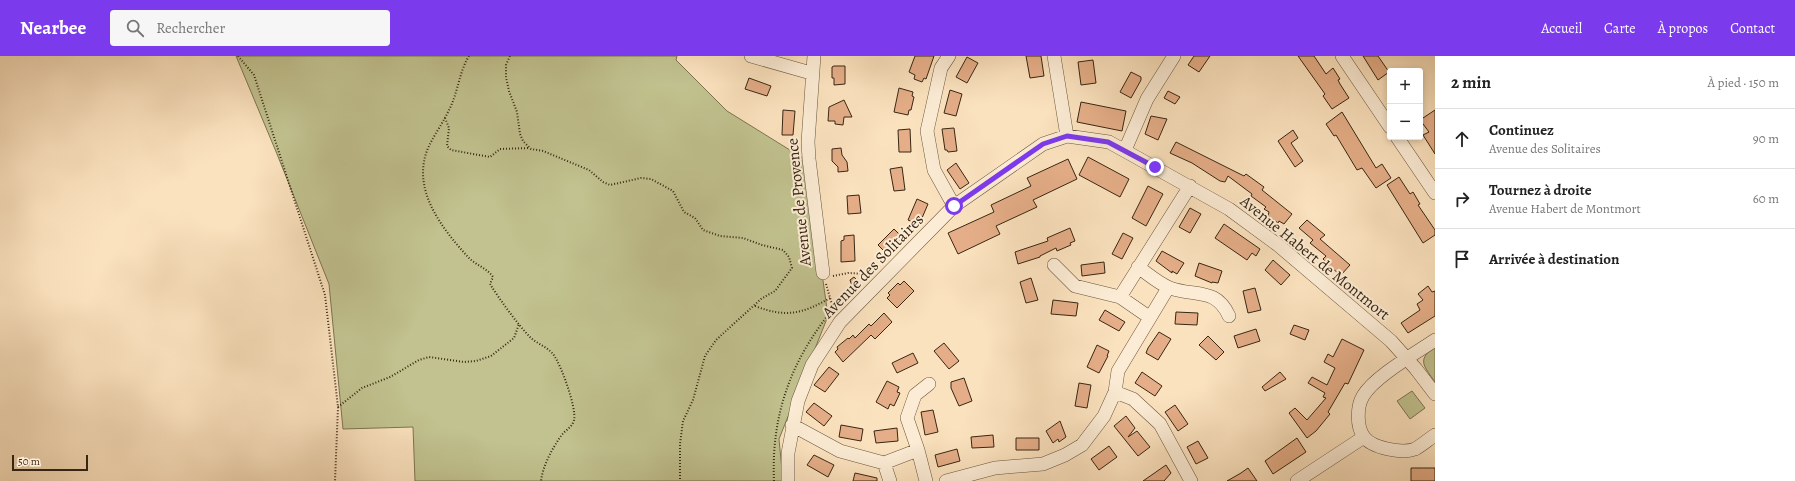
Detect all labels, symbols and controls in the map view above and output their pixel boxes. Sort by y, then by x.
search box [110,10,390,46]
text: Nearbee [20,15,86,41]
icon: search [124,17,146,39]
text: Rechercher [156,18,225,38]
text: Accueil [1541,19,1582,38]
text: Carte [1604,19,1636,38]
text: À propos [1658,19,1708,38]
text: Contact [1730,19,1775,38]
map controls [1387,68,1423,140]
button: + [1387,68,1423,104]
text: 2 min [1451,71,1491,94]
text: À pied · 150 m [1707,74,1779,91]
button: − [1387,104,1423,140]
text: Continuez [1489,120,1554,140]
icon: ahead [1451,128,1473,150]
text: 90 m [1753,130,1779,147]
street label: Avenue de Provence [781,137,817,268]
text: Avenue des Solitaires [1489,140,1601,157]
route end [1146,158,1164,176]
text: Tournez à droite [1489,180,1592,200]
icon: right [1451,188,1473,210]
street label: Avenue Habert de Montmort [1235,190,1394,325]
text: 60 m [1753,190,1779,207]
route start [945,197,963,215]
text: Avenue Habert de Montmort [1489,200,1641,217]
street label: Avenue des Solitaires [817,209,929,324]
icon: arrive [1451,248,1473,270]
text: Arrivée à destination [1489,249,1620,269]
scale bar [12,453,88,472]
text: 50 m [18,454,40,469]

